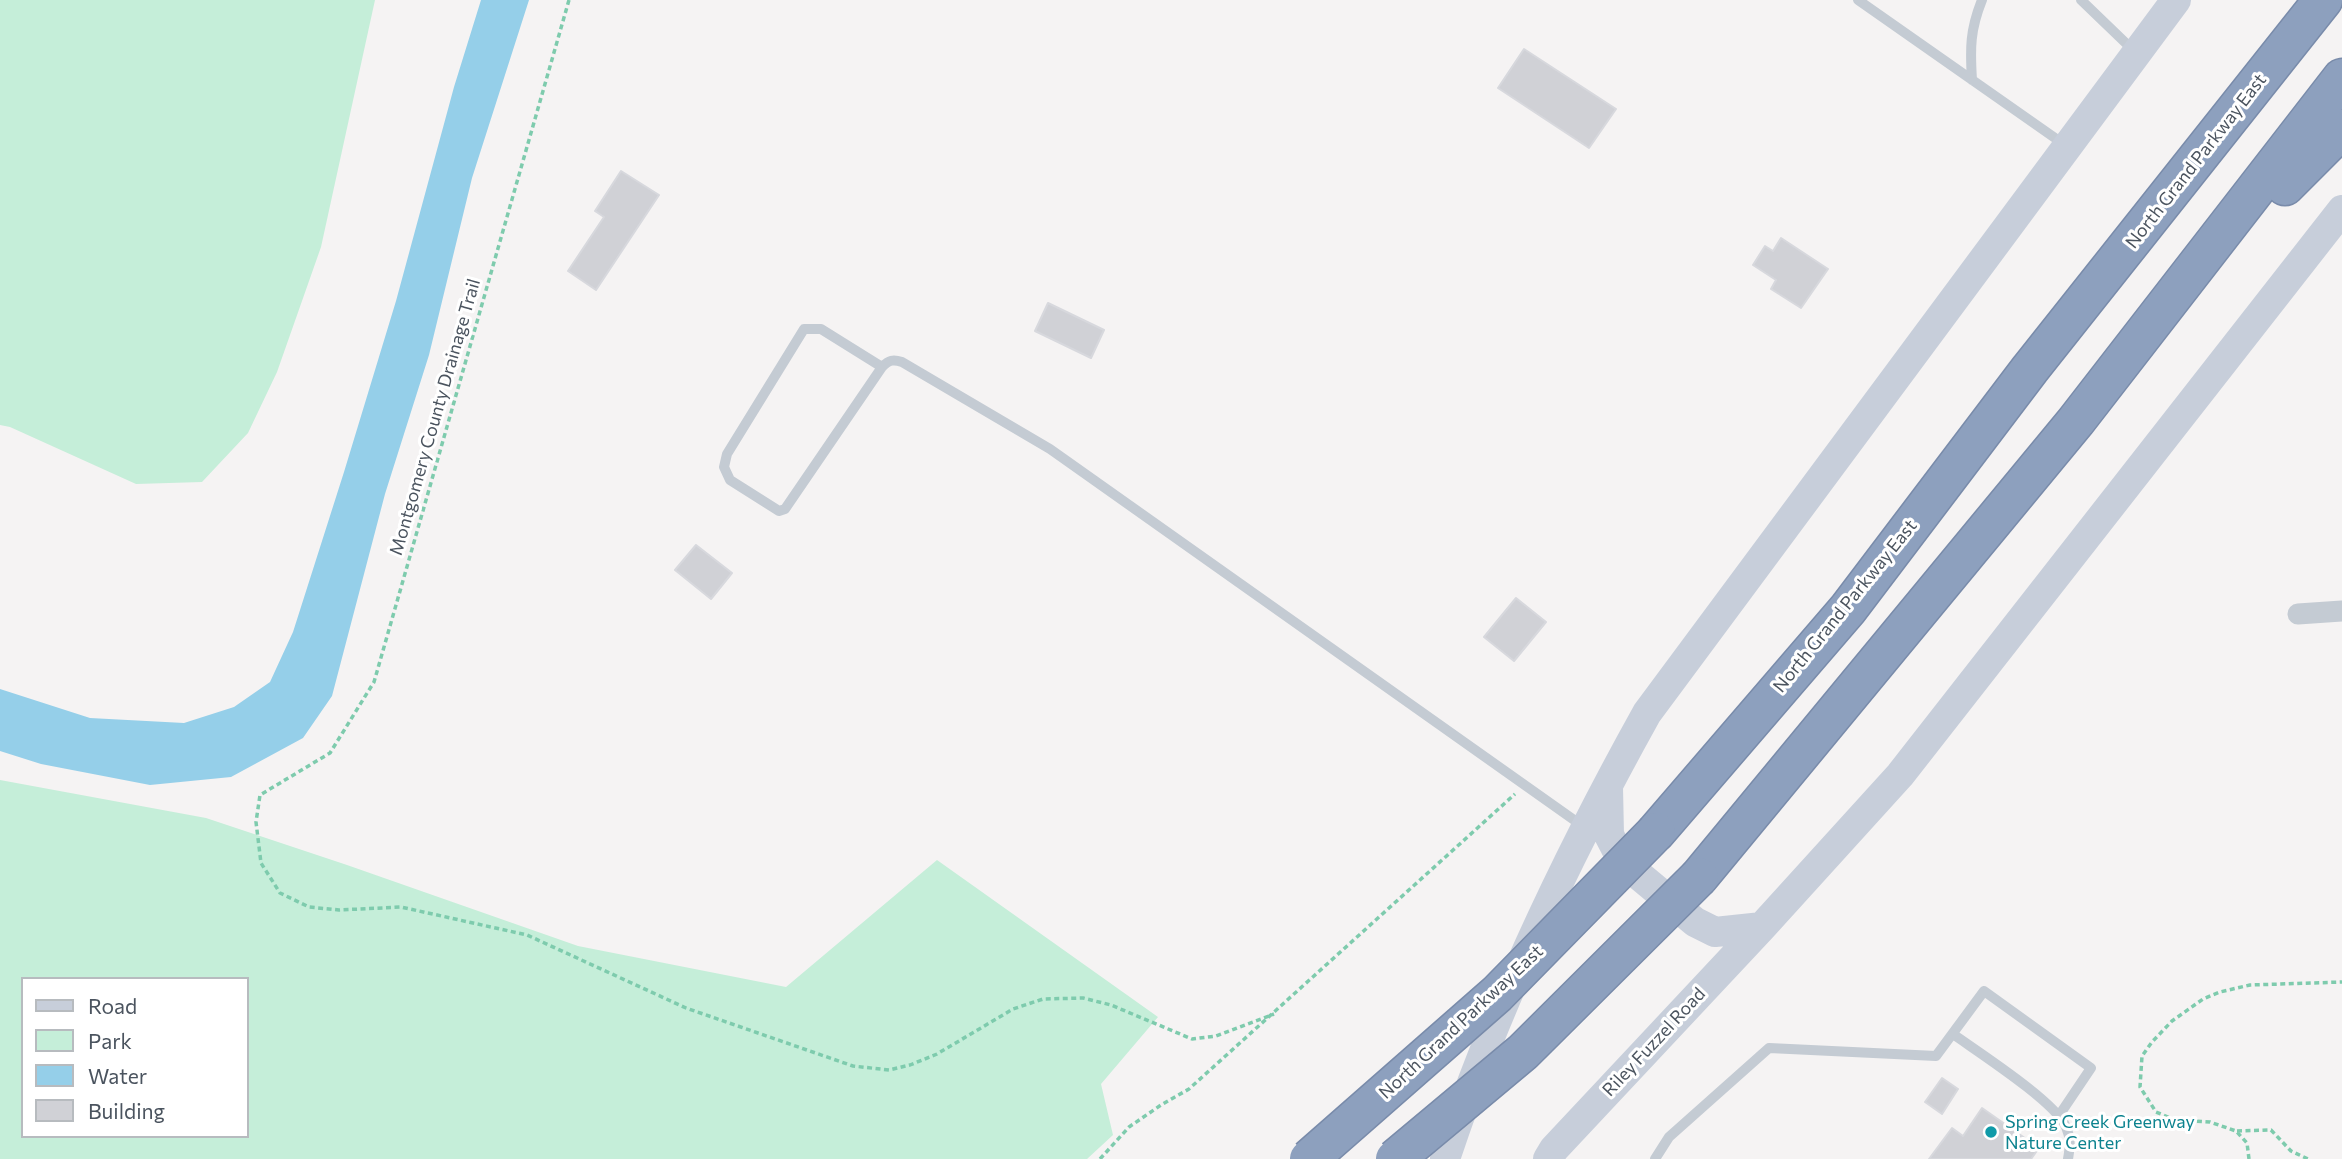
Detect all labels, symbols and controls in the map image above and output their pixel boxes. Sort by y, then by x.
street label: North Grand Parkway East [2121,69,2271,253]
street label: Montgomery County Drainage Trail [385,276,485,558]
street label: North Grand Parkway East [1769,515,1921,697]
street label: North Grand Parkway East [1375,940,1547,1104]
legend [21,977,248,1138]
street label: Riley Fuzzel Road [1598,983,1710,1101]
text: Road [88,993,137,1018]
text: Park [88,1028,132,1053]
text: Water [88,1063,147,1088]
text: Building [88,1098,165,1123]
place label: Spring Creek Greenway Nature Center [2005,1111,2195,1154]
marker: Spring Creek Greenway Nature Center [1983,1124,1999,1140]

